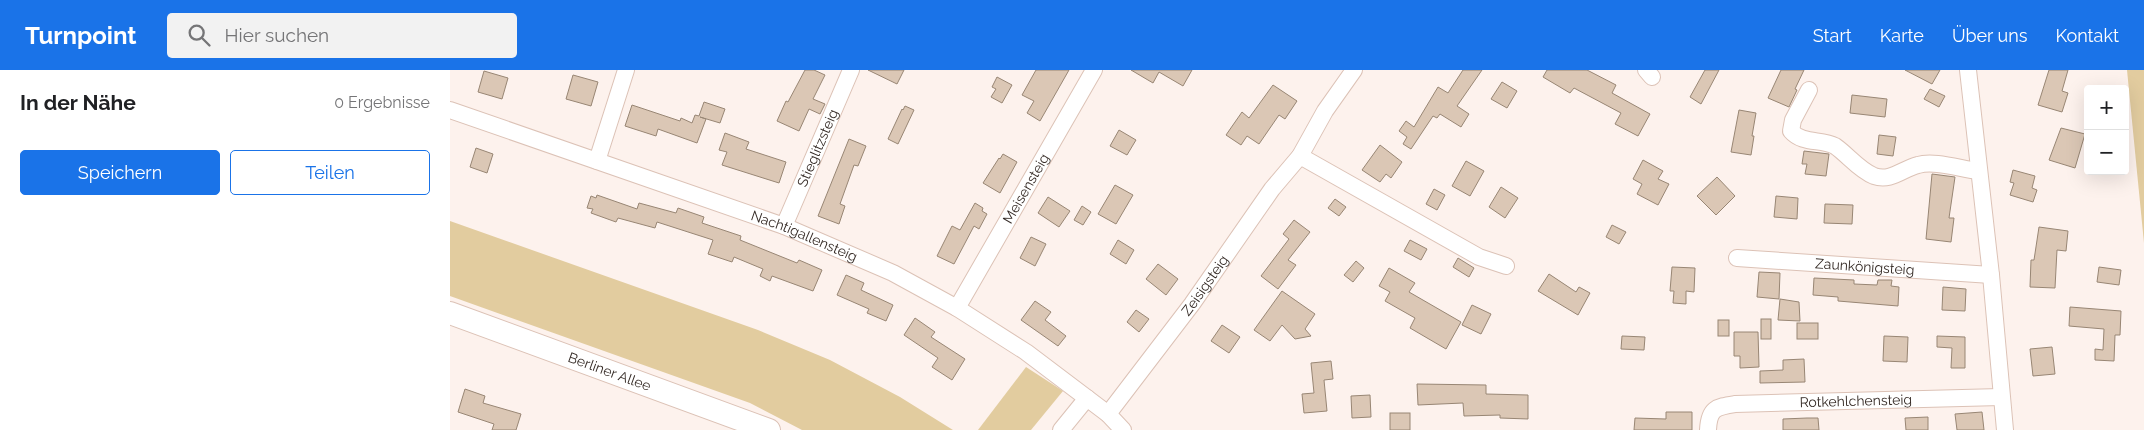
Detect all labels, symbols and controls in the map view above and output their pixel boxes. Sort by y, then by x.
search box [167,13,517,58]
text: Turnpoint [25,21,137,50]
icon: search [185,21,213,49]
text: Hier suchen [225,24,329,46]
text: Start [1813,25,1852,46]
text: Karte [1880,25,1924,46]
text: Über uns [1952,25,2027,46]
text: Kontakt [2055,25,2119,46]
map controls [2084,85,2129,175]
button: + [2084,85,2129,130]
text: In der Nähe [20,90,136,115]
text: 0 Ergebnisse [334,93,430,112]
street label: Stieglitzsteig [794,107,841,189]
button: − [2084,130,2129,175]
button: Speichern [20,150,220,195]
button: Teilen [230,150,430,195]
street label: Meisensteig [999,151,1052,226]
street label: Nachtigallensteig [749,207,860,265]
street label: Zeisigsteig [1178,252,1231,319]
street label: Zaunkönigsteig [1815,255,1915,278]
street label: Berliner Allee [566,349,653,394]
street label: Rotkehlchensteig [1799,391,1912,410]

